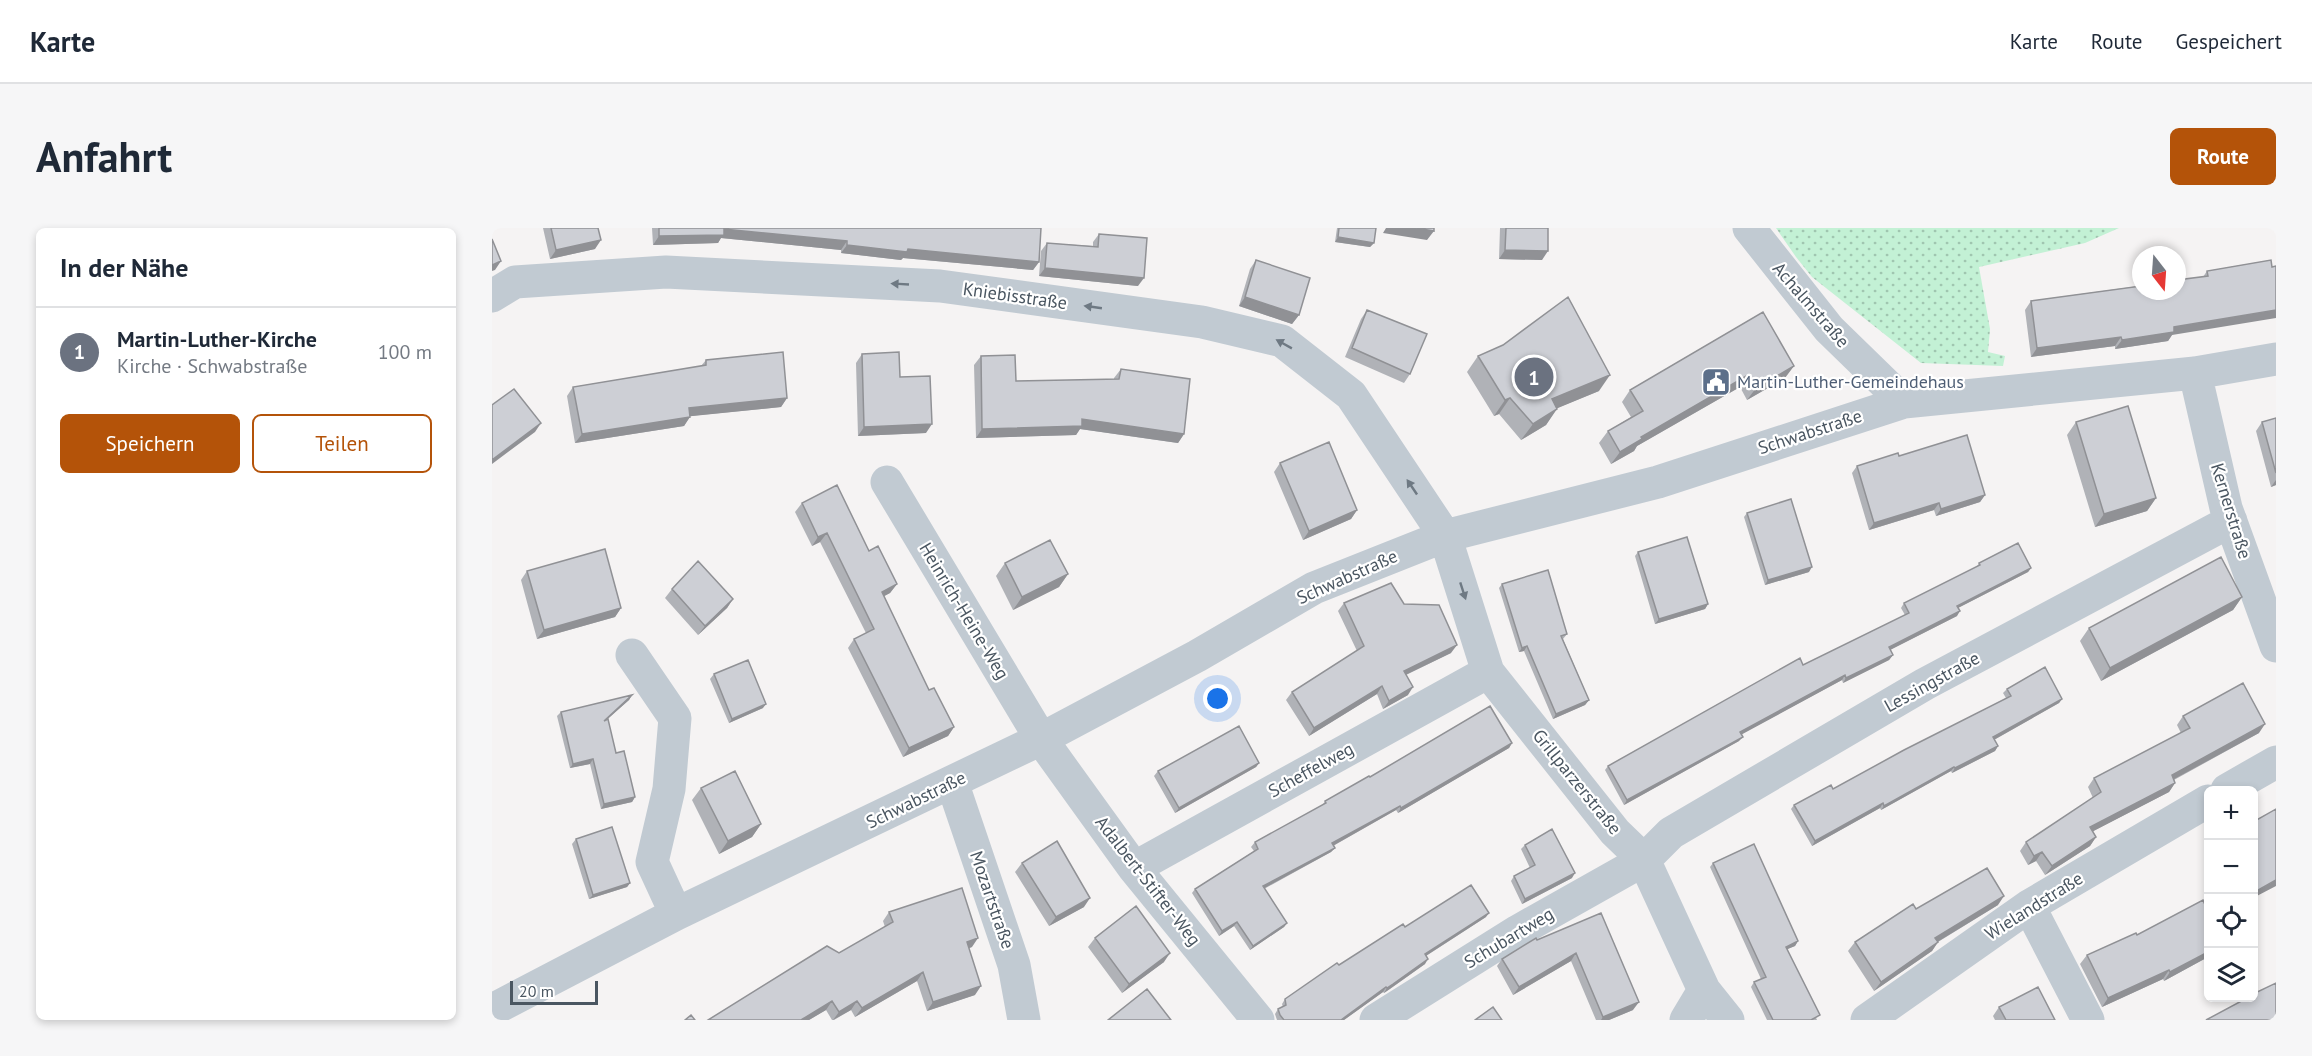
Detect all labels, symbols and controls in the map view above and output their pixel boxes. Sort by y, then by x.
text: Karte [30,23,95,60]
text: Karte [2010,28,2058,55]
text: Route [2091,28,2142,55]
text: Gespeichert [2175,28,2282,55]
button: Route [2170,128,2276,185]
text: Anfahrt [36,129,172,184]
north arrow [2132,246,2186,300]
text: In der Nähe [60,251,188,284]
street label: Achalmstraße [1768,257,1855,352]
street label: Kniebisstraße [962,277,1069,314]
one-way arrow [890,279,909,288]
one-way arrow [1084,302,1103,311]
text: Martin-Luther-Kirche [117,325,317,353]
text: 1 [74,339,85,365]
text: 100 m [378,339,432,365]
one-way arrow [1275,339,1292,349]
text: Kirche · Schwabstraße [117,353,307,379]
pin: 1 [1514,354,1554,400]
public building icon: Martin-Luther-Gemeindehaus [1700,366,1732,398]
place label: Martin-Luther-Gemeindehaus [1737,370,1964,393]
street label: Schwabstraße [1755,404,1865,459]
button: Speichern [60,414,240,473]
button: Teilen [252,414,432,473]
street label: Kernerstraße [2206,460,2257,562]
one-way arrow [1407,479,1418,495]
street label: Heinrich-Heine-Weg [915,538,1014,683]
street label: Schwabstraße [1293,544,1401,609]
one-way arrow [1458,582,1468,600]
street label: Lessingstraße [1880,646,1983,717]
your location [1203,684,1232,713]
street label: Grillparzerstraße [1528,724,1627,839]
street label: Scheffelweg [1264,737,1357,802]
street label: Schwabstraße [862,766,969,834]
map controls [2204,786,2258,1002]
button: + [2204,786,2258,840]
street label: Adalbert-Stifter-Weg [1091,811,1206,950]
button: − [2204,840,2258,894]
street label: Mozartstraße [965,848,1020,952]
street label: Wielandstraße [1981,866,2087,945]
button: locate [2204,894,2258,948]
street label: Schubartweg [1460,902,1558,973]
button: layers [2204,948,2258,1002]
scale bar [510,978,598,1006]
text: 20 m [519,981,554,1001]

